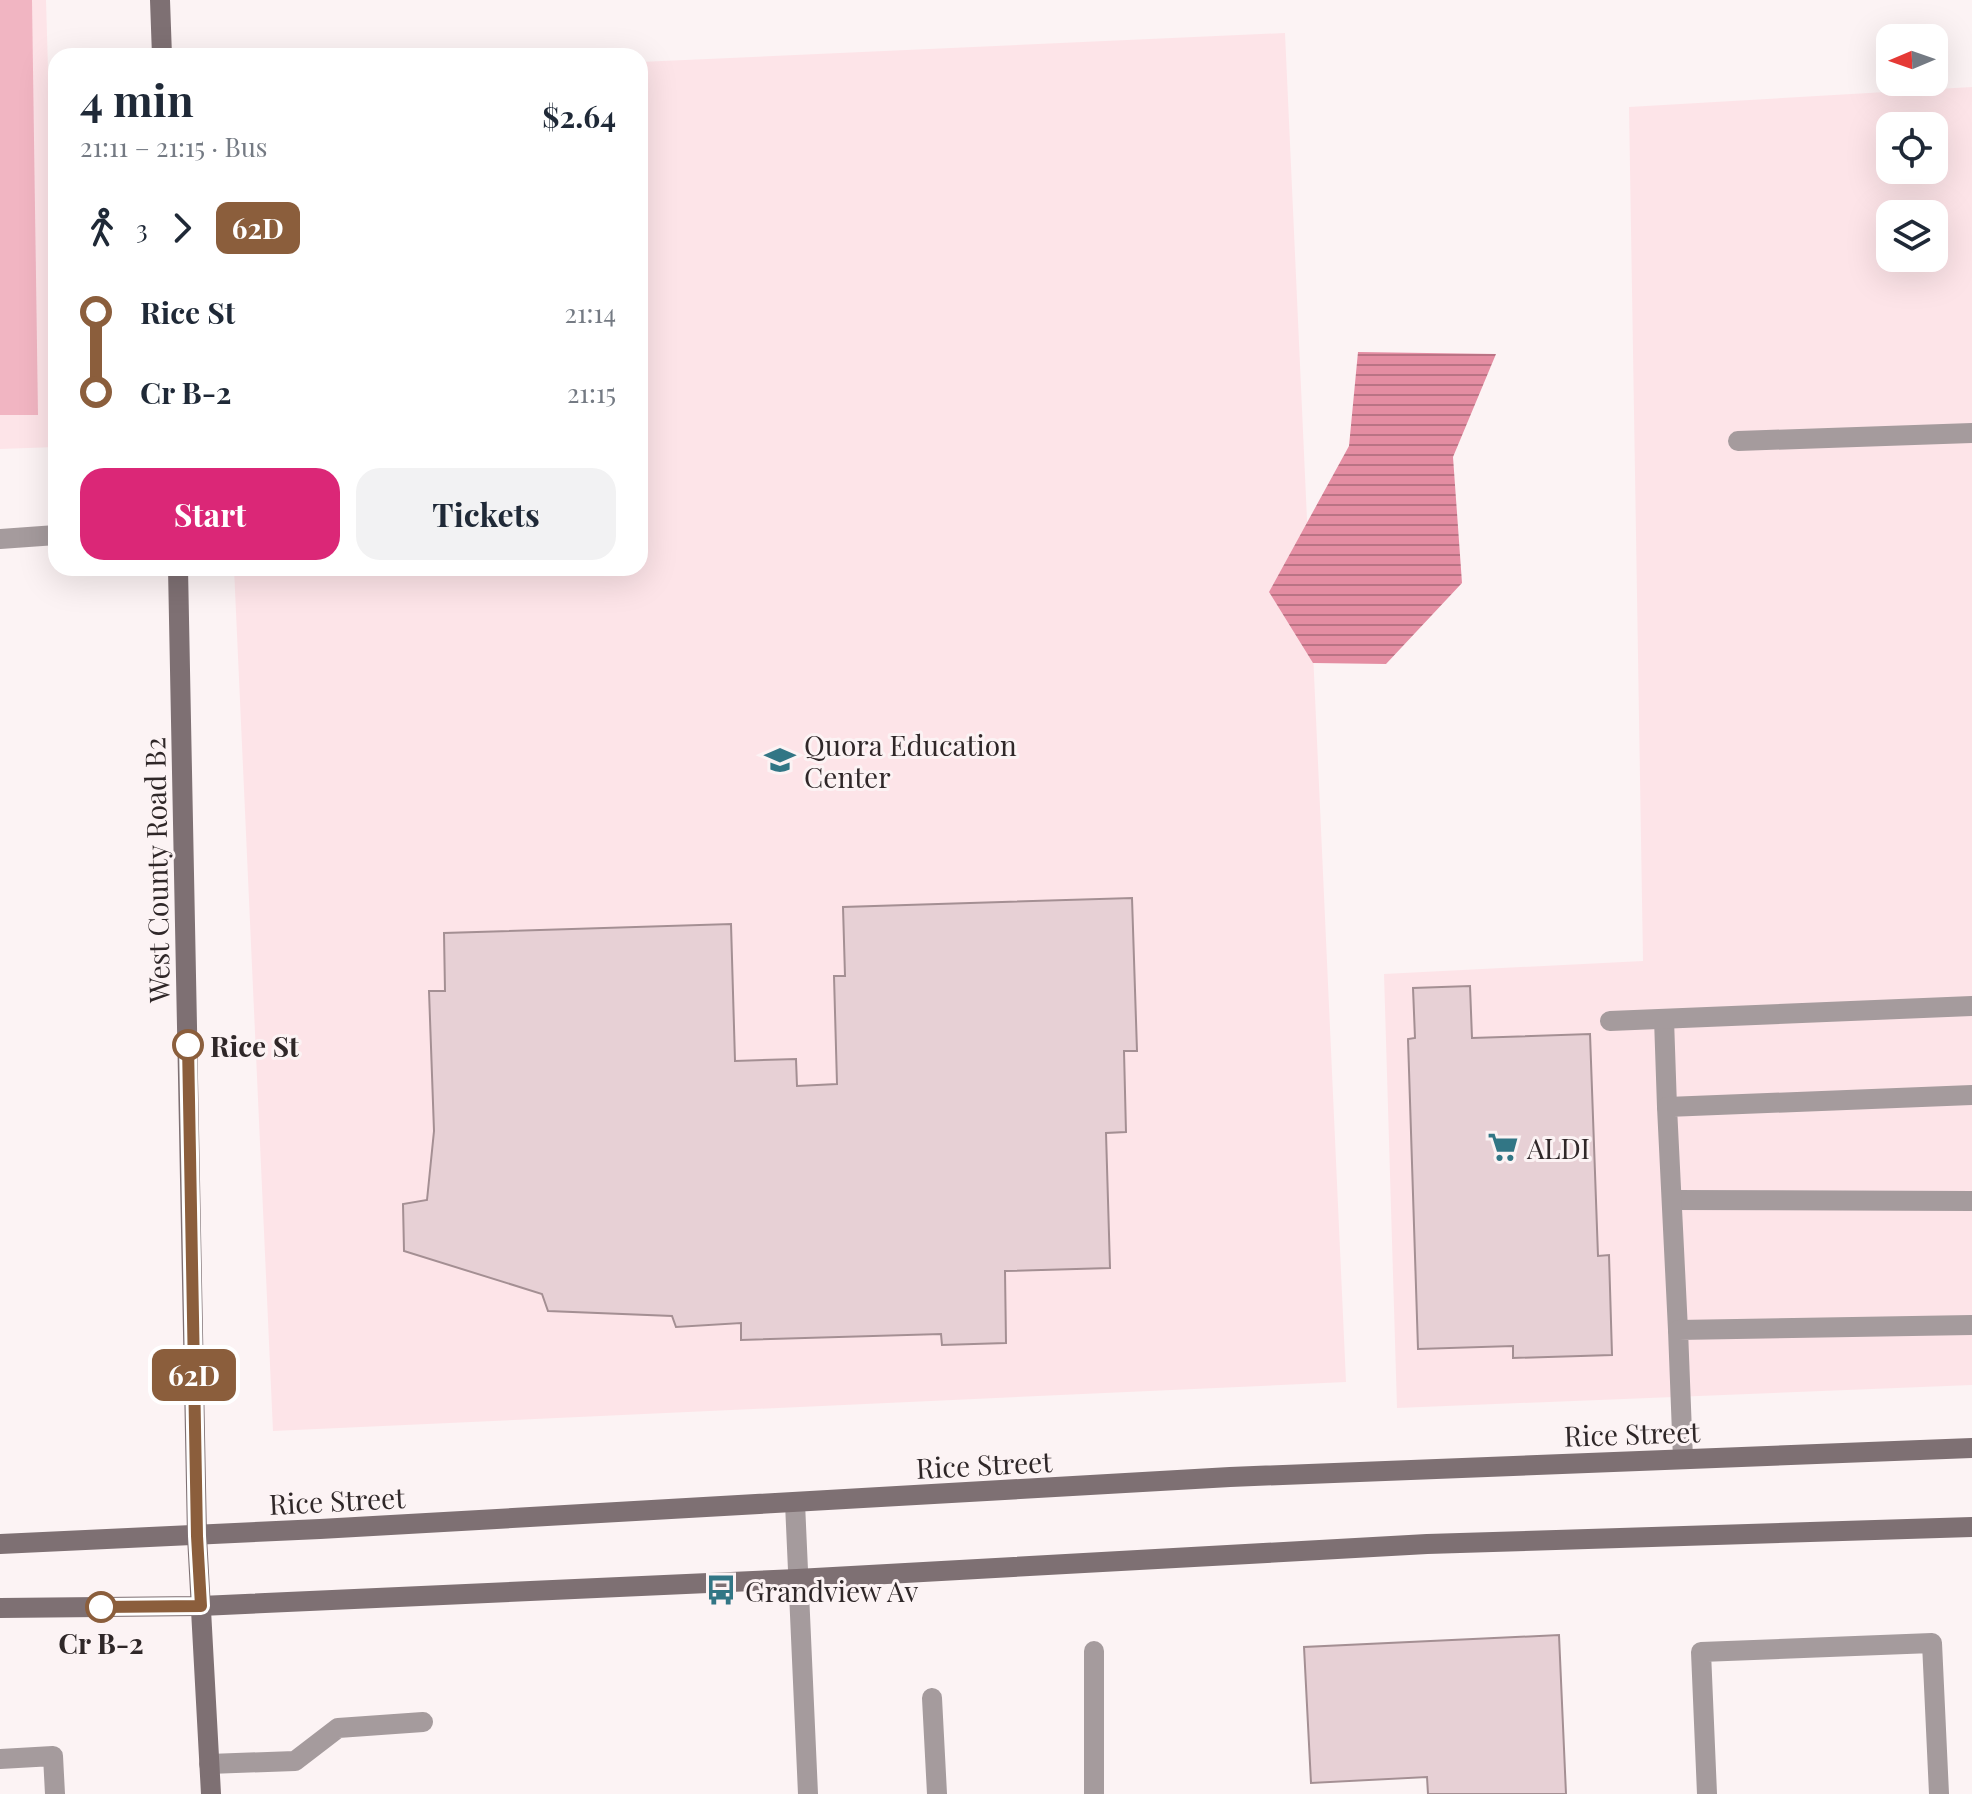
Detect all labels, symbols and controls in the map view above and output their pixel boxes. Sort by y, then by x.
north arrow [1876,24,1948,96]
map controls [1876,24,1948,272]
text: 4 min [80,69,194,128]
text: $2.64 [542,96,616,136]
button: locate [1876,112,1948,184]
text: 21:11 – 21:15 · Bus [80,129,268,164]
button: layers [1876,200,1948,272]
icon: walk [80,206,124,250]
icon: forward [160,206,204,250]
text: 62D [232,209,284,246]
text: 3 [136,211,148,246]
text: Rice St [140,292,235,332]
text: 21:14 [565,295,616,330]
text: Cr B-2 [140,372,232,412]
text: 21:15 [567,375,616,410]
button: Start [80,468,340,560]
button: Tickets [356,468,616,560]
place label: Quora Education Center [804,726,1017,795]
street label: West County Road B2 [135,737,177,1004]
school or university icon: Quora Education Center [763,743,797,777]
place label: Rice St [210,1027,299,1064]
marker: Rice St [173,1030,203,1060]
place label: ALDI [1526,1129,1590,1166]
supermarket icon: ALDI [1486,1130,1520,1164]
line badge: 62D [148,1349,240,1401]
text: 62D [168,1356,220,1393]
street label: Rice Street [1563,1412,1702,1454]
street label: Rice Street [915,1442,1054,1486]
street label: Rice Street [268,1478,407,1522]
place label: Grandview Av [745,1572,919,1609]
bus stop icon: Grandview Av [704,1573,738,1607]
marker: Cr B-2 [86,1592,116,1622]
place label: Cr B-2 [58,1624,144,1661]

